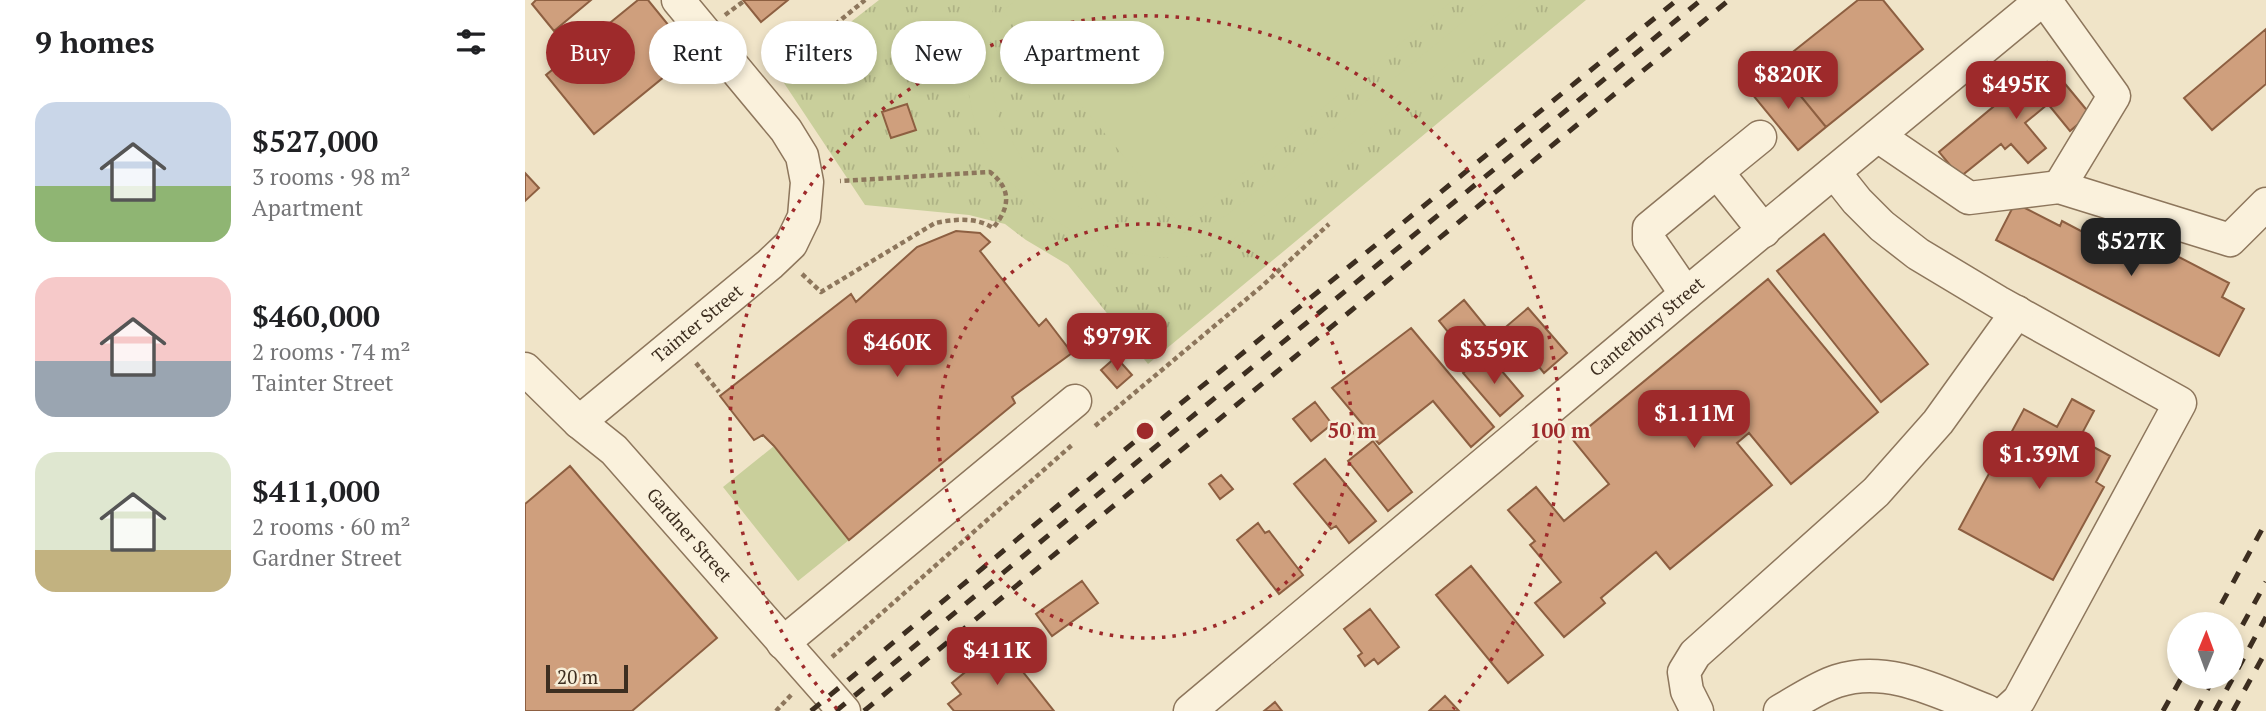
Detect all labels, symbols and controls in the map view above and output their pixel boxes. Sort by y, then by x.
chip: Buy [546,21,635,84]
chip: Rent [649,21,747,84]
chip: Filters [761,21,877,84]
chip: New [891,21,986,84]
chip: Apartment [1000,21,1164,84]
text: 9 homes [35,22,154,62]
icon: filters [452,23,490,61]
pin: $820K [1739,52,1837,111]
text: $820K [1754,58,1822,89]
pin: $495K [1967,61,2065,121]
text: $495K [1982,68,2050,99]
text: $527,000 [252,121,378,161]
icon: home [91,130,175,214]
text: 3 rooms · 98 m² [252,161,411,192]
text: Apartment [252,192,363,223]
pin: $527K [2082,218,2180,278]
text: $527K [2097,225,2165,256]
street label: Canterbury Street [1584,271,1709,381]
street label: Tainter Street [647,278,748,368]
text: $460,000 [252,296,380,336]
icon: home [91,305,175,389]
pin: $979K [1068,314,1166,373]
pin: $460K [848,320,946,379]
text: $979K [1083,320,1151,351]
text: $460K [863,326,931,357]
pin: $359K [1445,326,1543,386]
text: $359K [1460,333,1528,364]
text: 2 rooms · 74 m² [252,336,411,367]
text: Tainter Street [252,367,394,398]
pin: $1.11M [1637,391,1751,450]
text: $1.11M [1654,397,1734,428]
text: 50 m [1328,416,1377,444]
text: 100 m [1530,416,1591,444]
centre of rings [1133,419,1157,443]
pin: $1.39M [1982,432,2096,491]
text: $1.39M [1999,438,2079,469]
text: $411,000 [252,471,380,511]
icon: home [91,480,175,564]
street label: Gardner Street [642,482,738,587]
text: 2 rooms · 60 m² [252,511,411,542]
text: Gardner Street [252,542,402,573]
north arrow [2167,612,2243,690]
map controls [2167,612,2244,689]
pin: $411K [948,628,1046,687]
text: $411K [963,634,1031,665]
scale bar [546,662,628,694]
text: 20 m [557,664,598,689]

